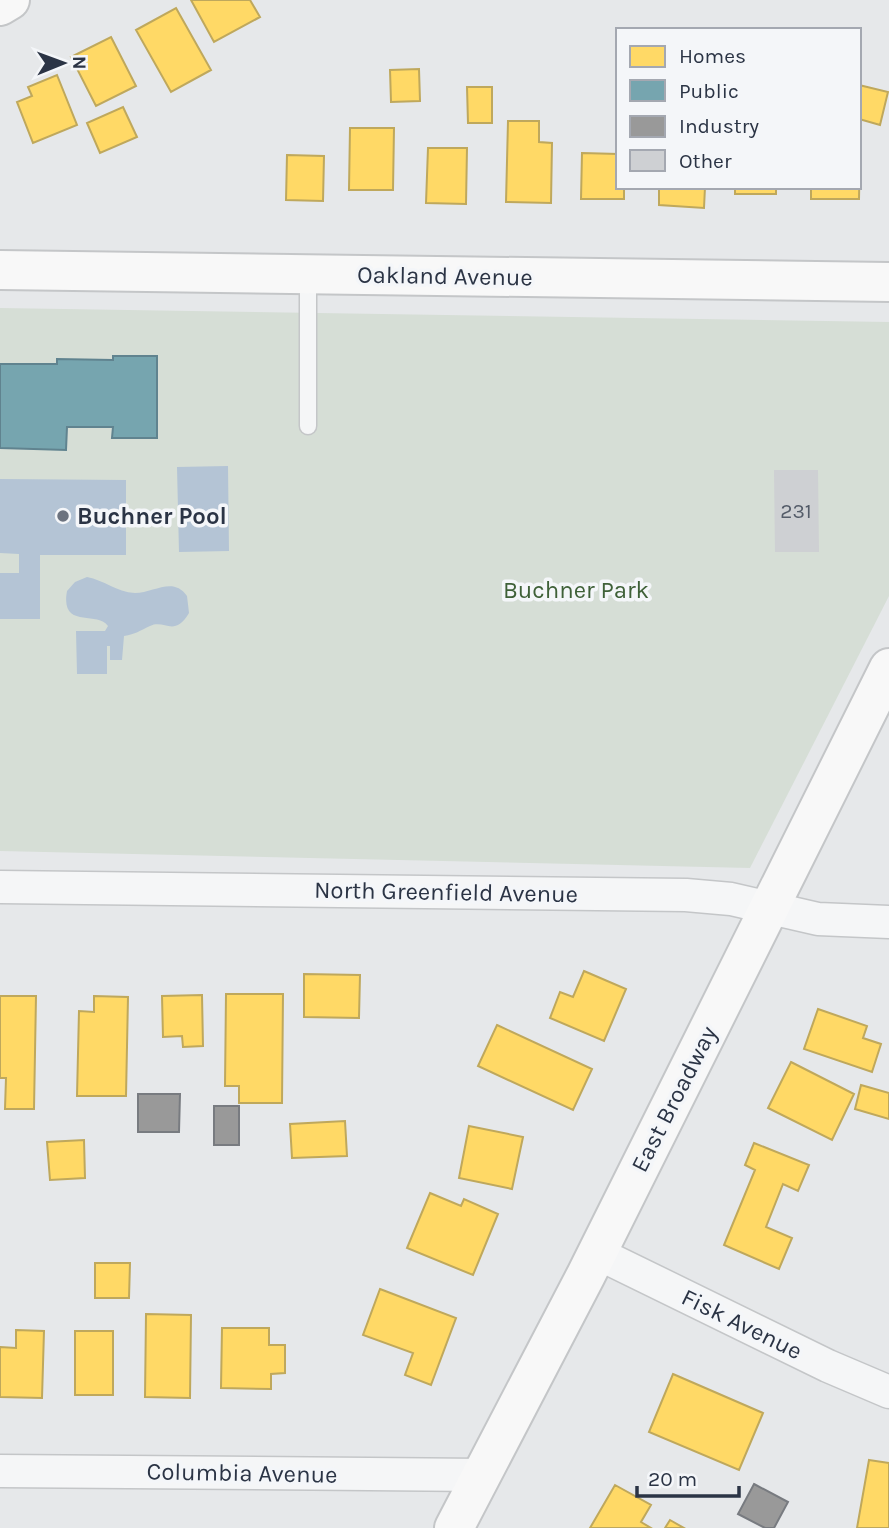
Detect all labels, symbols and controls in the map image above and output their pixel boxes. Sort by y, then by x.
north arrow [28,28,98,98]
legend [616,28,861,189]
text: Homes [679,44,746,68]
text: N [68,56,90,70]
text: Public [679,79,739,103]
text: Industry [679,114,759,138]
text: Other [679,149,732,173]
street label: Oakland Avenue [357,260,533,292]
house number: 231 [780,499,812,523]
place label: Buchner Pool [77,502,227,530]
marker: Buchner Pool [55,508,71,524]
park label: Buchner Park [503,576,649,604]
street label: North Greenfield Avenue [314,876,578,908]
street label: East Broadway [625,1021,723,1177]
street label: Fisk Avenue [677,1283,807,1365]
scale bar [637,1454,738,1498]
street label: Columbia Avenue [146,1457,338,1489]
text: 20 m [648,1467,697,1491]

